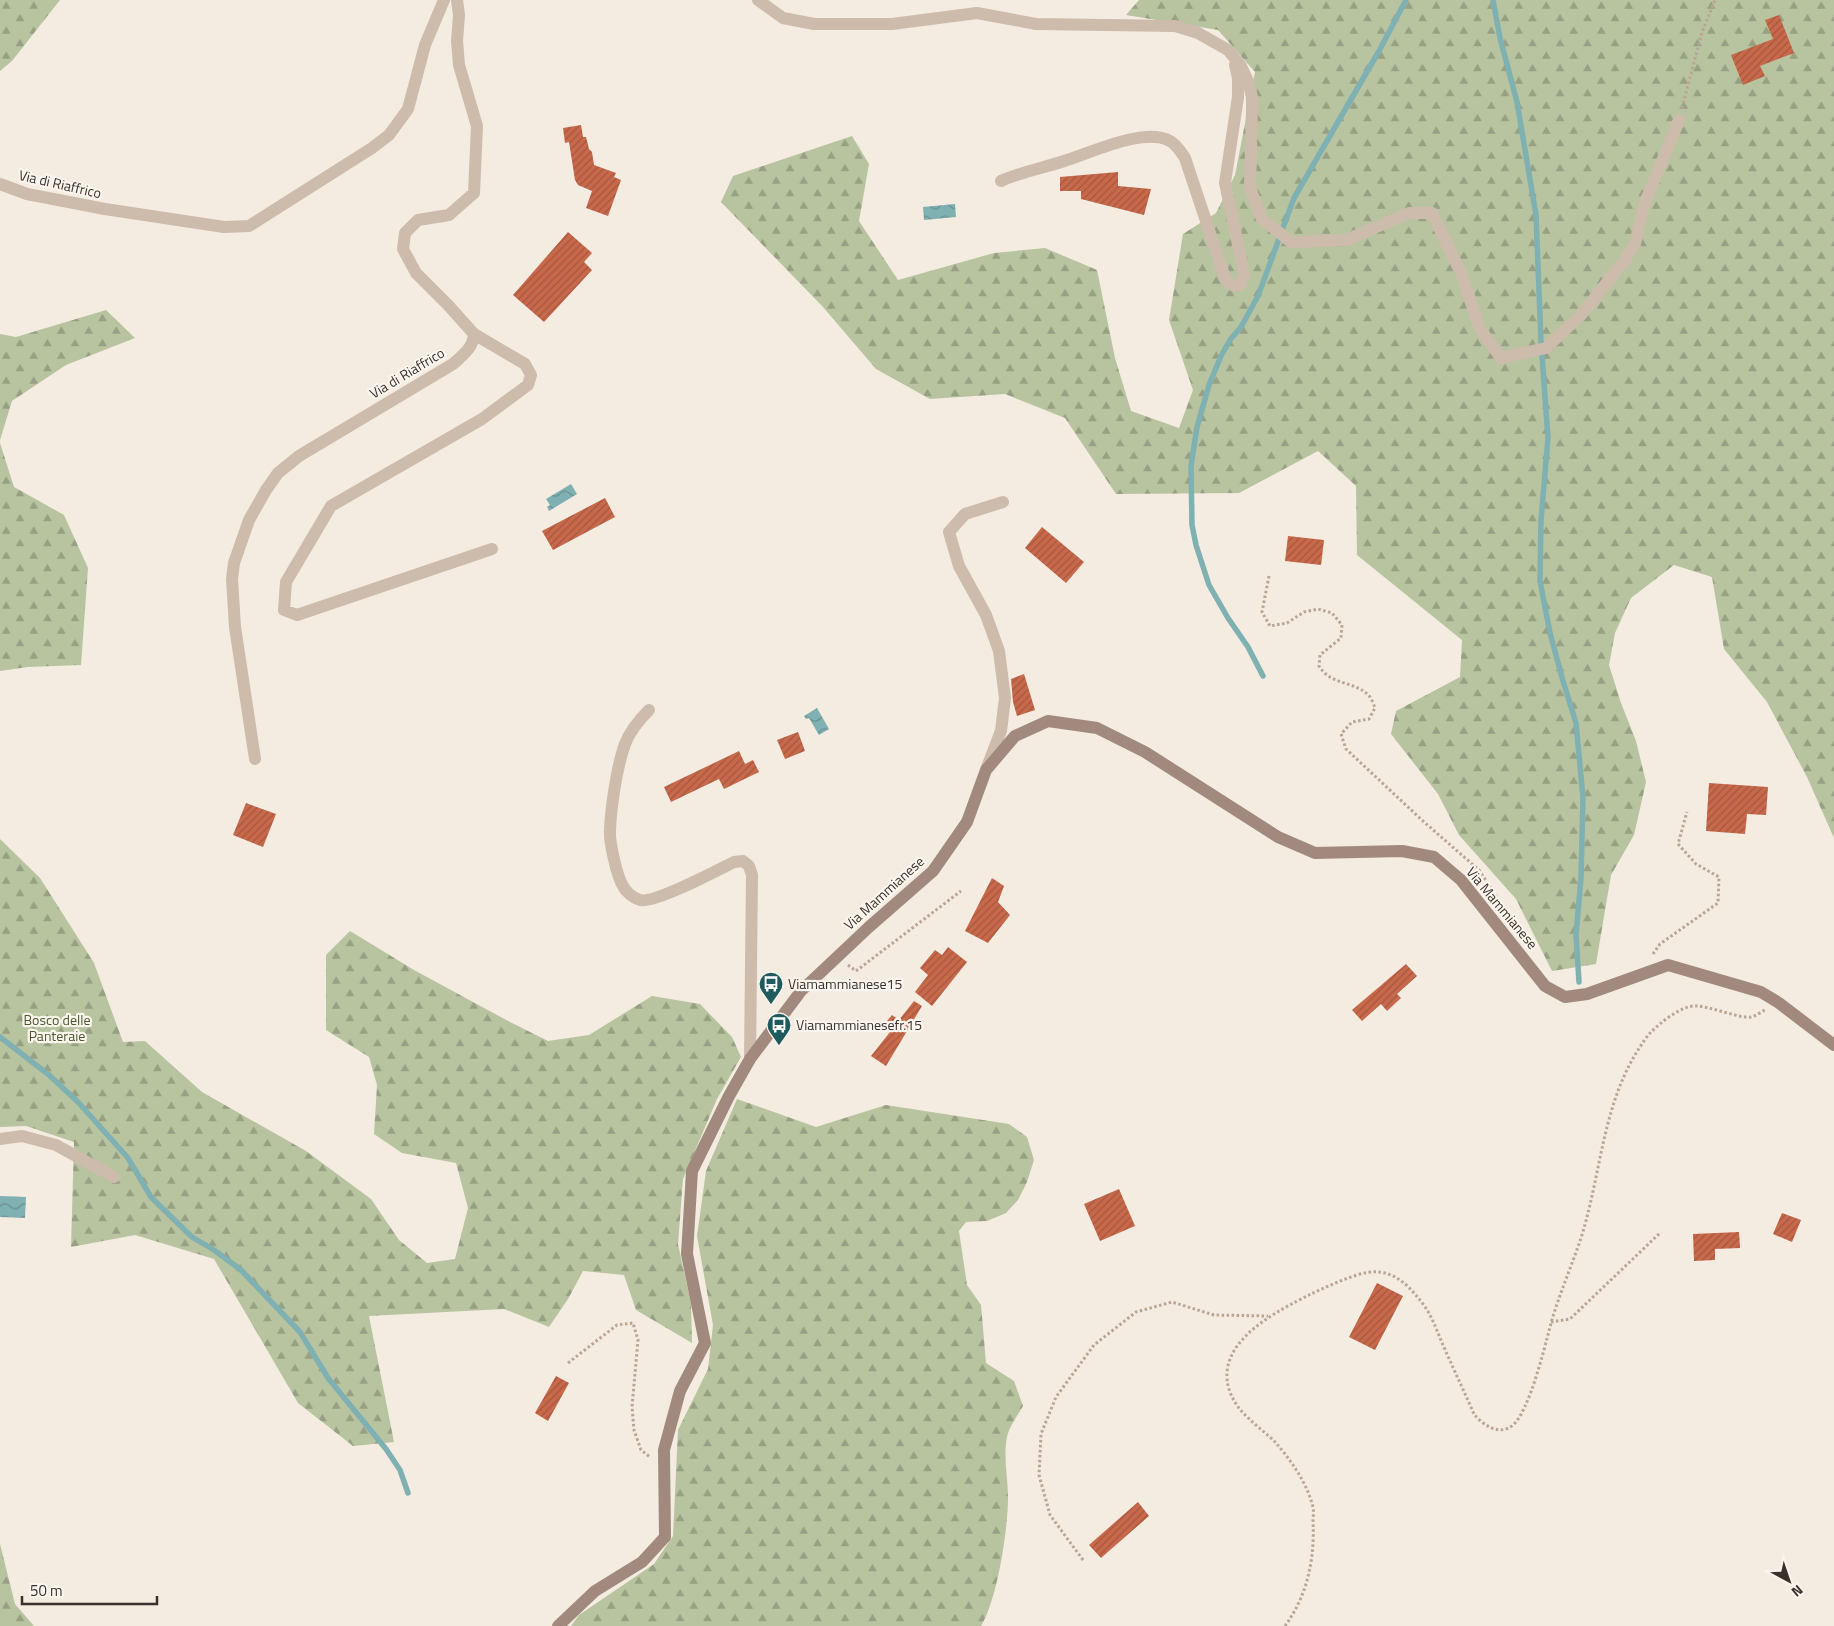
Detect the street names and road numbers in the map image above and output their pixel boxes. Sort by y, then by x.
street label: Via di Riaffrico [17,164,103,203]
street label: Via di Riaffrico [365,342,448,403]
street label: Via Mammianese [839,851,928,934]
street label: Via Mammianese [1462,862,1543,953]

